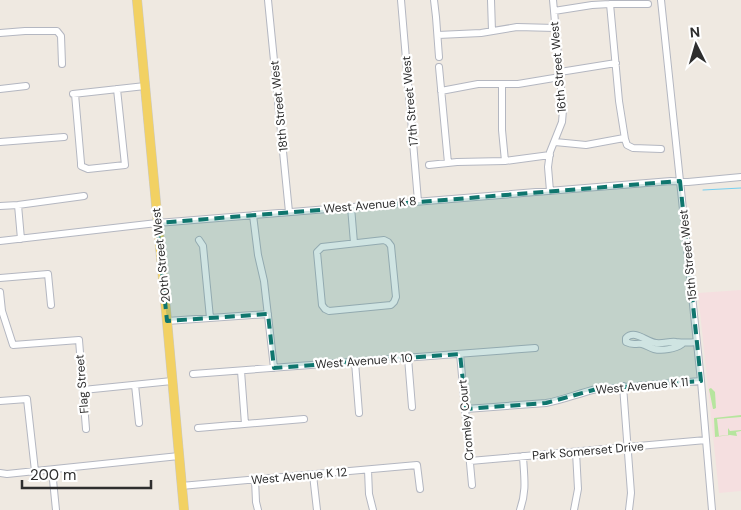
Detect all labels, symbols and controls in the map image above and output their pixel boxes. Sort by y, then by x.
street label: 16th Street West [546,20,570,113]
north arrow [671,20,721,70]
text: N [689,23,701,41]
street label: 17th Street West [398,55,422,147]
street label: 18th Street West [266,59,292,152]
street label: West Avenue K 8 [323,193,417,217]
street label: 20th Street West [148,206,174,303]
street label: 15th Street West [675,208,701,301]
street label: West Avenue K 10 [315,350,413,372]
street label: Flag Street [71,353,93,414]
street label: West Avenue K 11 [595,374,689,398]
street label: Cromley Court [454,378,478,461]
street label: Park Somerset Drive [532,438,645,464]
scale bar [22,458,151,490]
street label: West Avenue K 12 [250,464,348,488]
text: 200 m [30,465,76,485]

